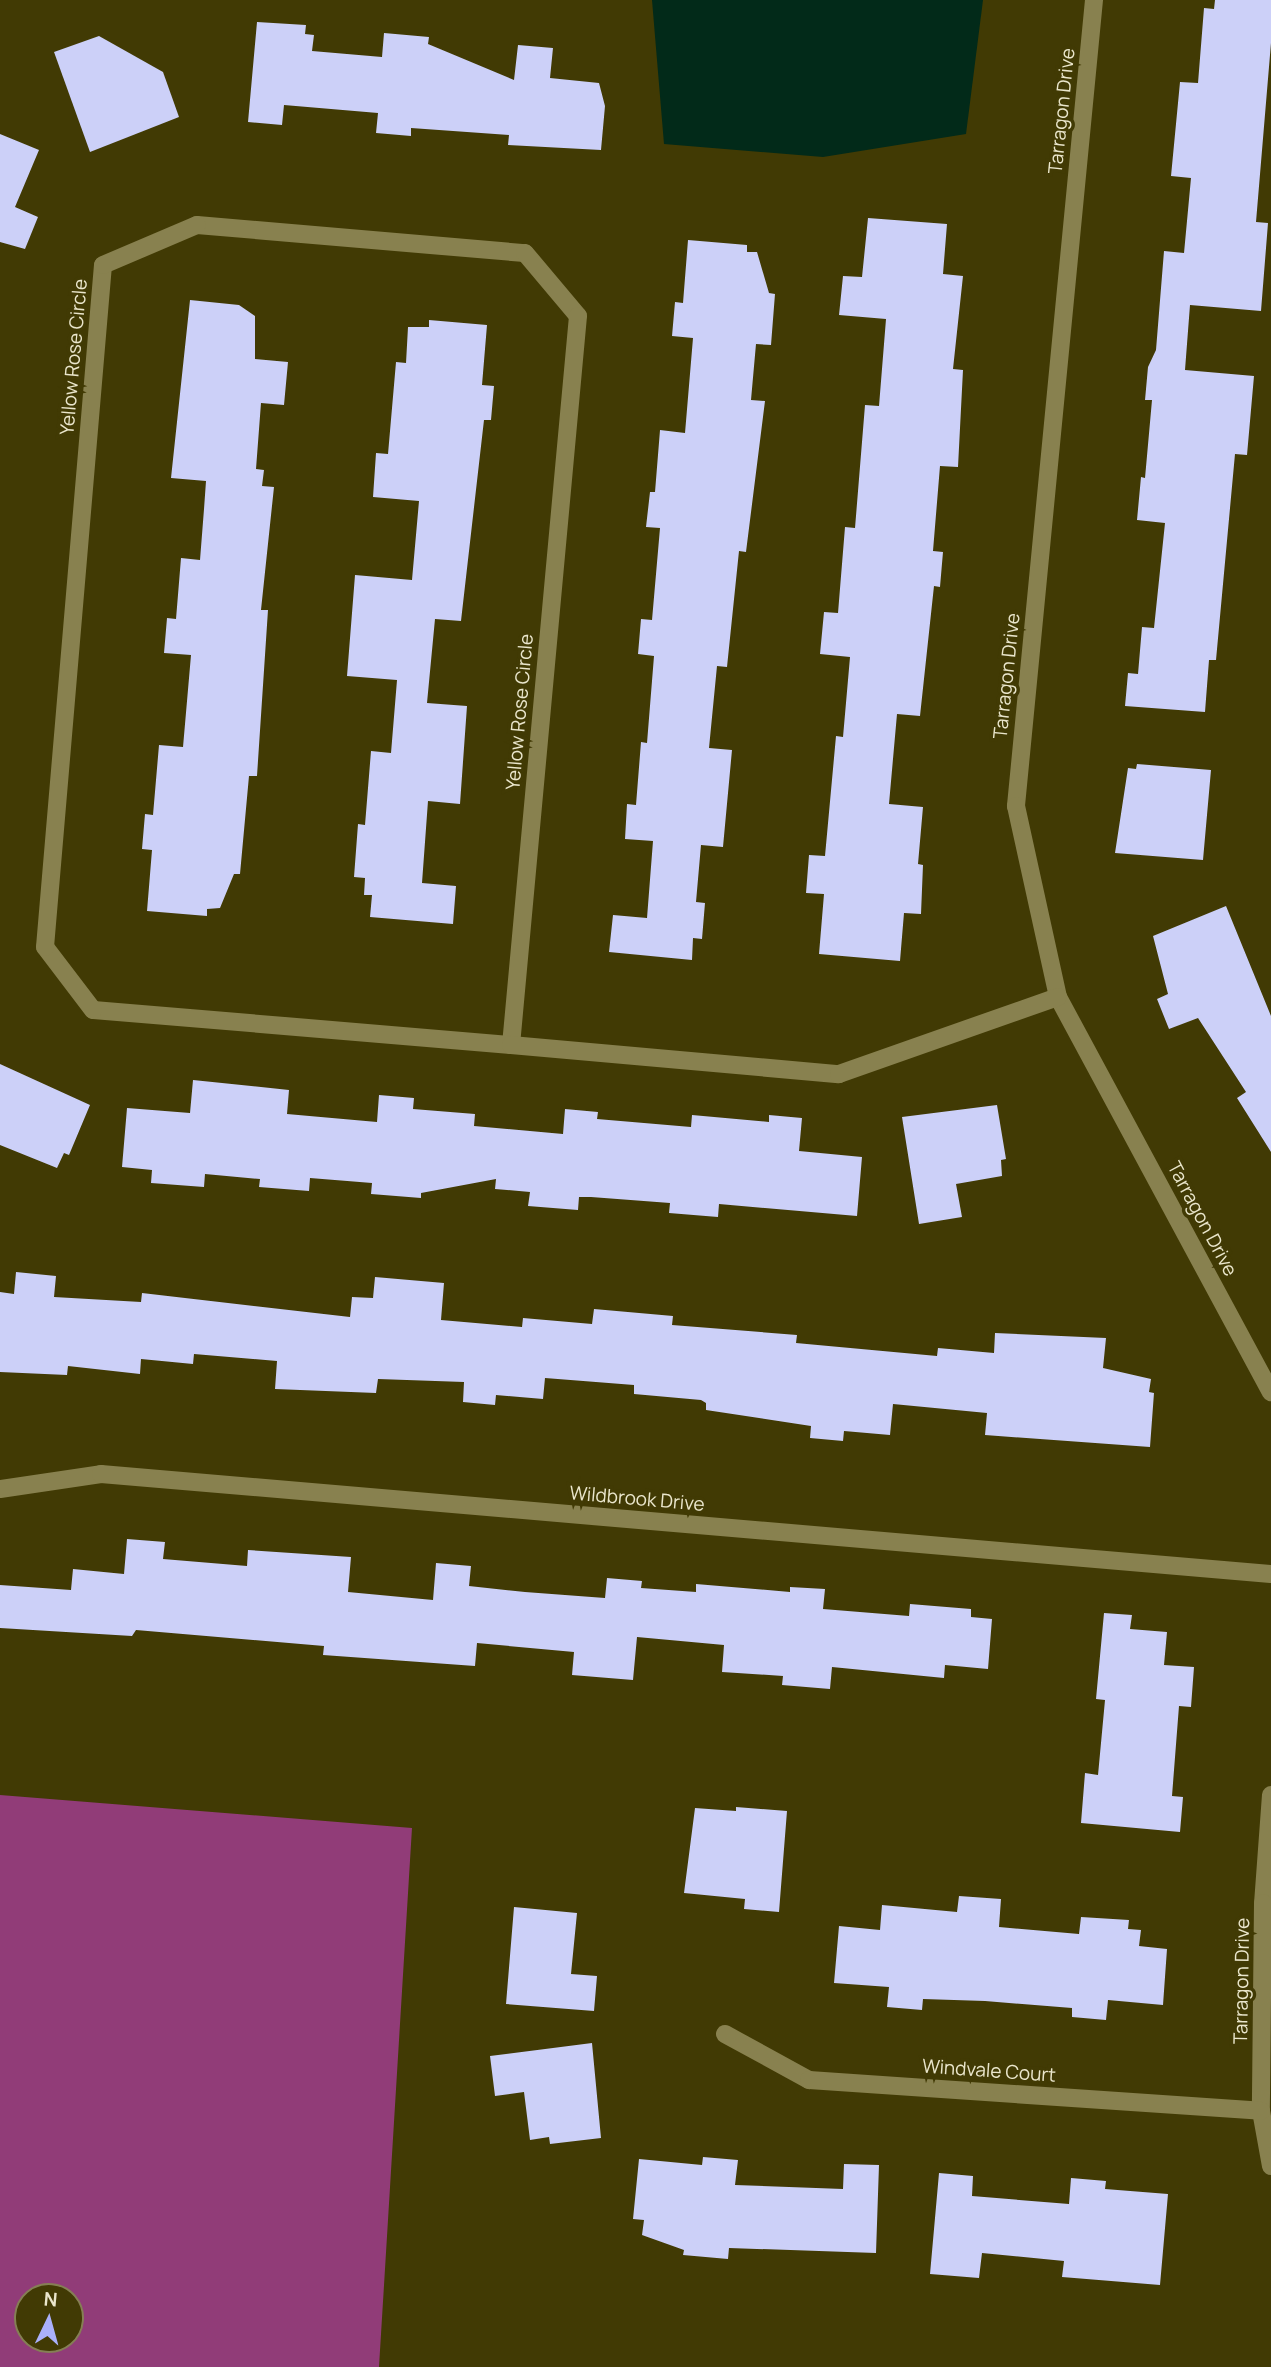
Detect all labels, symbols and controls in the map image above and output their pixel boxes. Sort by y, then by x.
street label: Tarragon Drive [1044,47,1080,175]
street label: Yellow Rose Circle [56,278,92,436]
street label: Tarragon Drive [989,612,1025,740]
street label: Yellow Rose Circle [502,633,538,791]
street label: Tarragon Drive [1162,1158,1242,1280]
street label: Wildbrook Drive [568,1482,706,1516]
street label: Tarragon Drive [1229,1918,1255,2044]
street label: Windvale Court [921,2055,1057,2087]
north arrow [14,2283,84,2353]
text: N [43,2286,59,2313]

